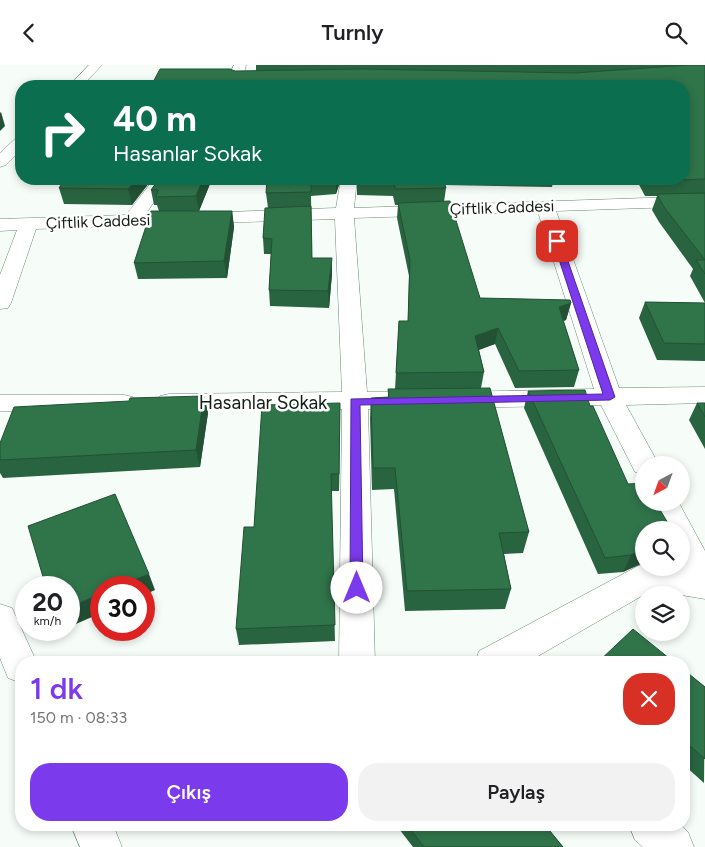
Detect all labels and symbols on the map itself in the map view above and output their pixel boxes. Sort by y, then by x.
street label: Çiftlik Caddesi [449,196,555,219]
street label: Çiftlik Caddesi [45,210,151,233]
pin [536,220,578,262]
street label: Hasanlar Sokak [199,391,328,414]
north arrow [635,456,690,511]
position arrow [330,561,382,613]
speed limit sign: 30 [90,576,155,641]

